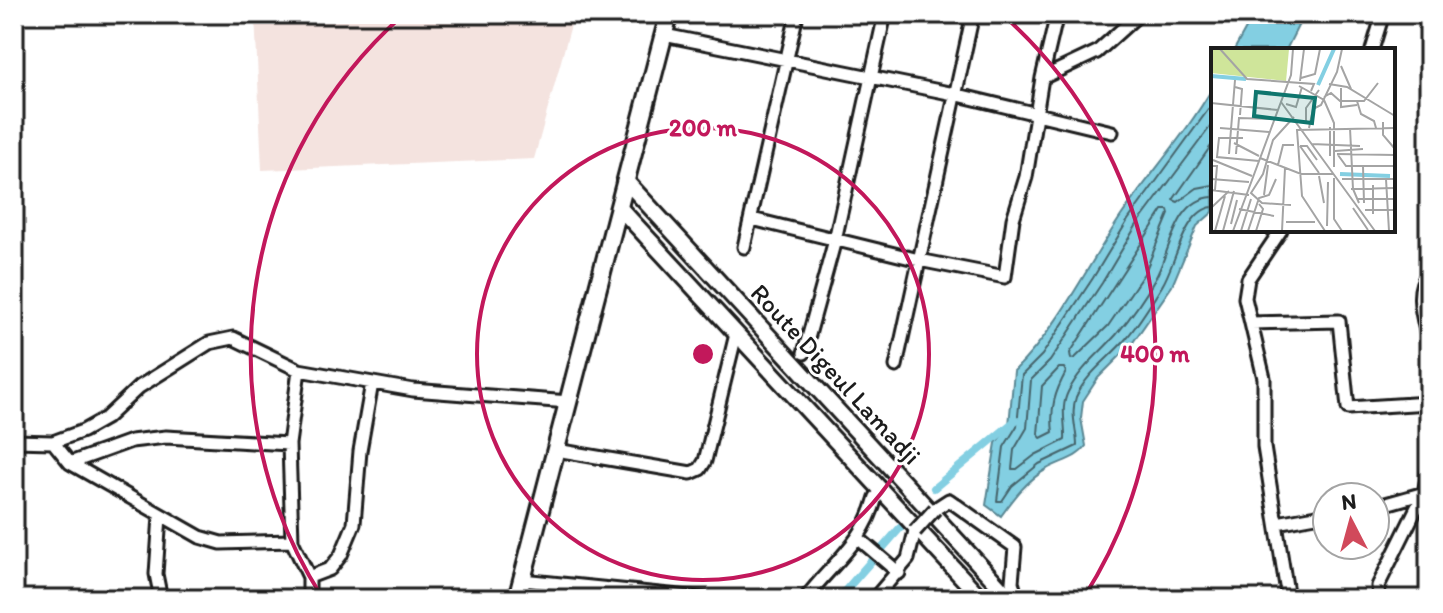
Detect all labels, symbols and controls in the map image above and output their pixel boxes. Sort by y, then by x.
inset map [1211,48,1395,232]
text: 200 m [669,113,738,142]
street label: Route Digeul Lamadji [744,277,928,471]
text: 400 m [1120,339,1191,368]
centre of rings [689,340,717,368]
north arrow [1311,481,1391,561]
text: N [1340,487,1358,516]

